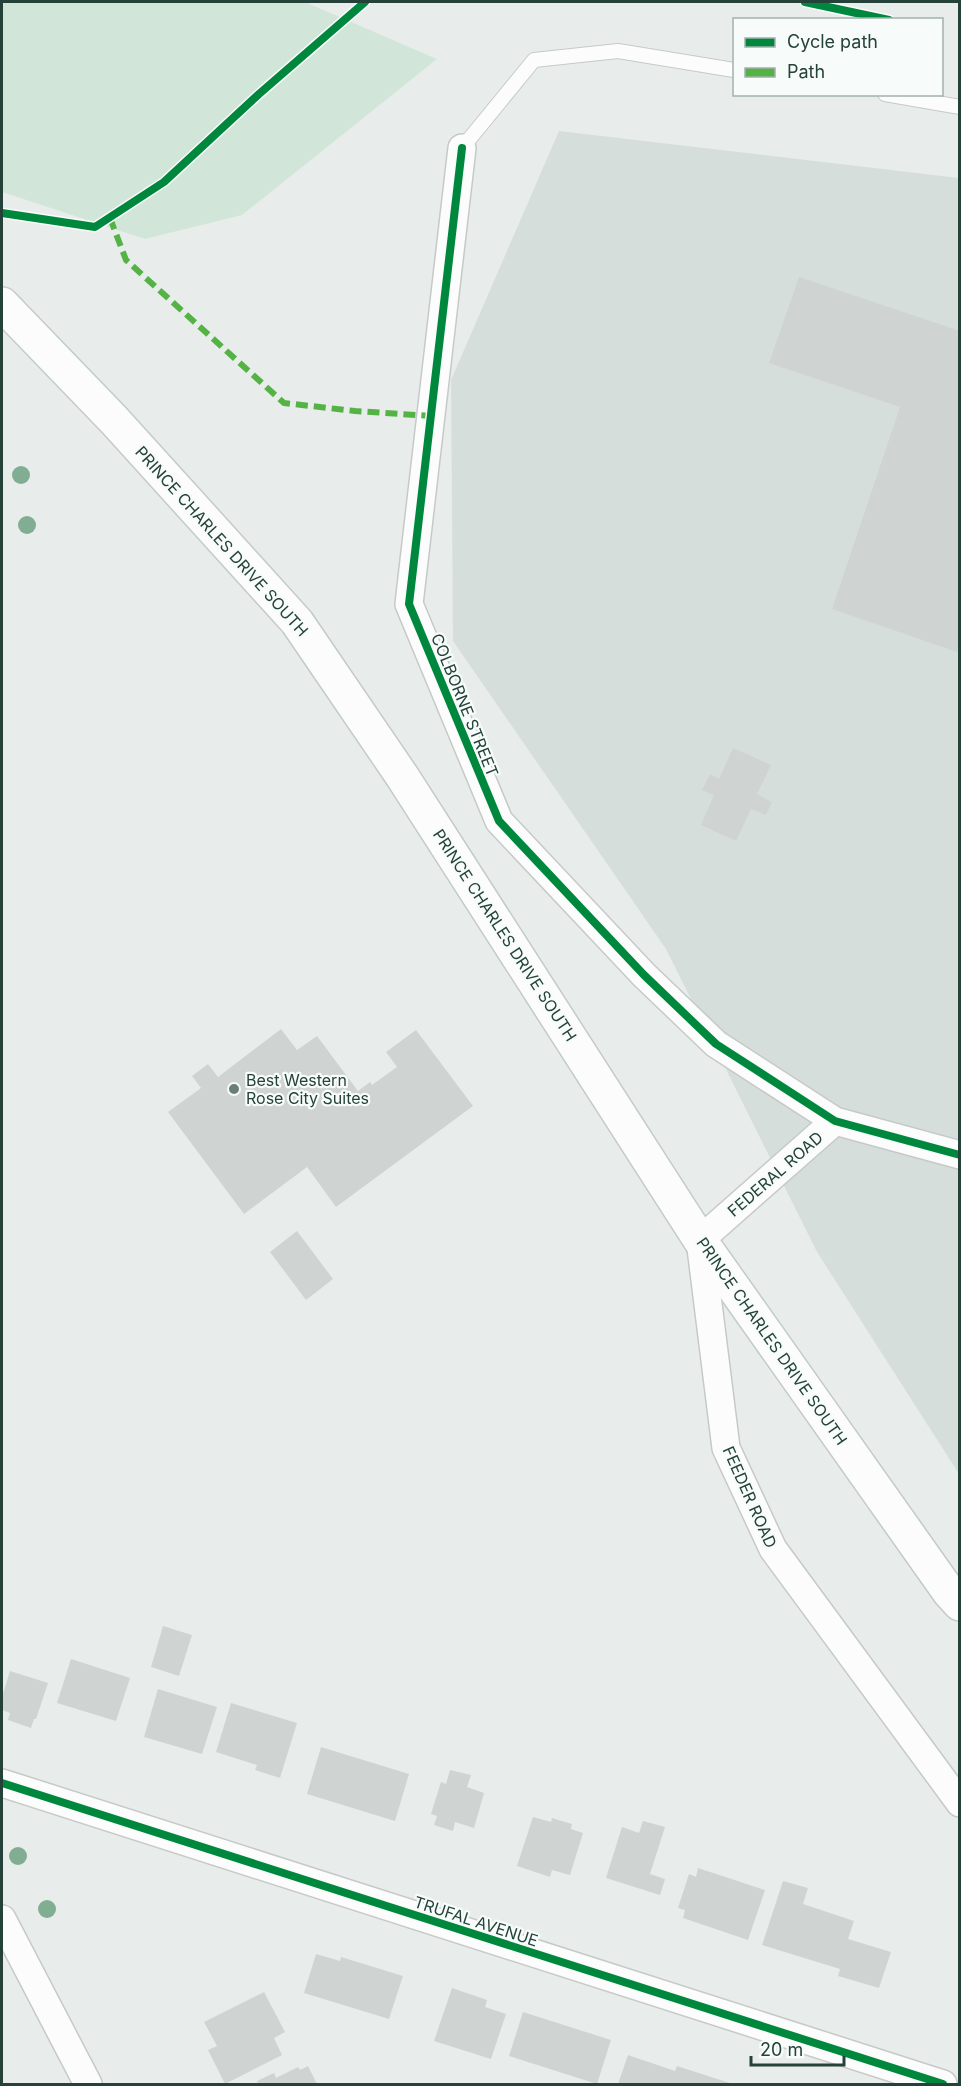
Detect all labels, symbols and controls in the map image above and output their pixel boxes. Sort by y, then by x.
legend [733,18,943,96]
text: Cycle path [787,31,878,52]
text: Path [787,61,825,82]
street label: PRINCE CHARLES DRIVE SOUTH [131,442,313,640]
street label: COLBORNE STREET [427,631,503,779]
street label: PRINCE CHARLES DRIVE SOUTH [429,825,581,1045]
place label: Best Western Rose City Suites [246,1070,369,1108]
marker: Best Western Rose City Suites [227,1082,241,1096]
street label: FEDERAL ROAD [723,1127,827,1221]
street label: PRINCE CHARLES DRIVE SOUTH [692,1233,852,1449]
street label: FEEDER ROAD [719,1443,781,1551]
street label: TRUFAL AVENUE [411,1892,541,1950]
scale bar [751,2029,844,2067]
text: 20 m [760,2039,803,2060]

